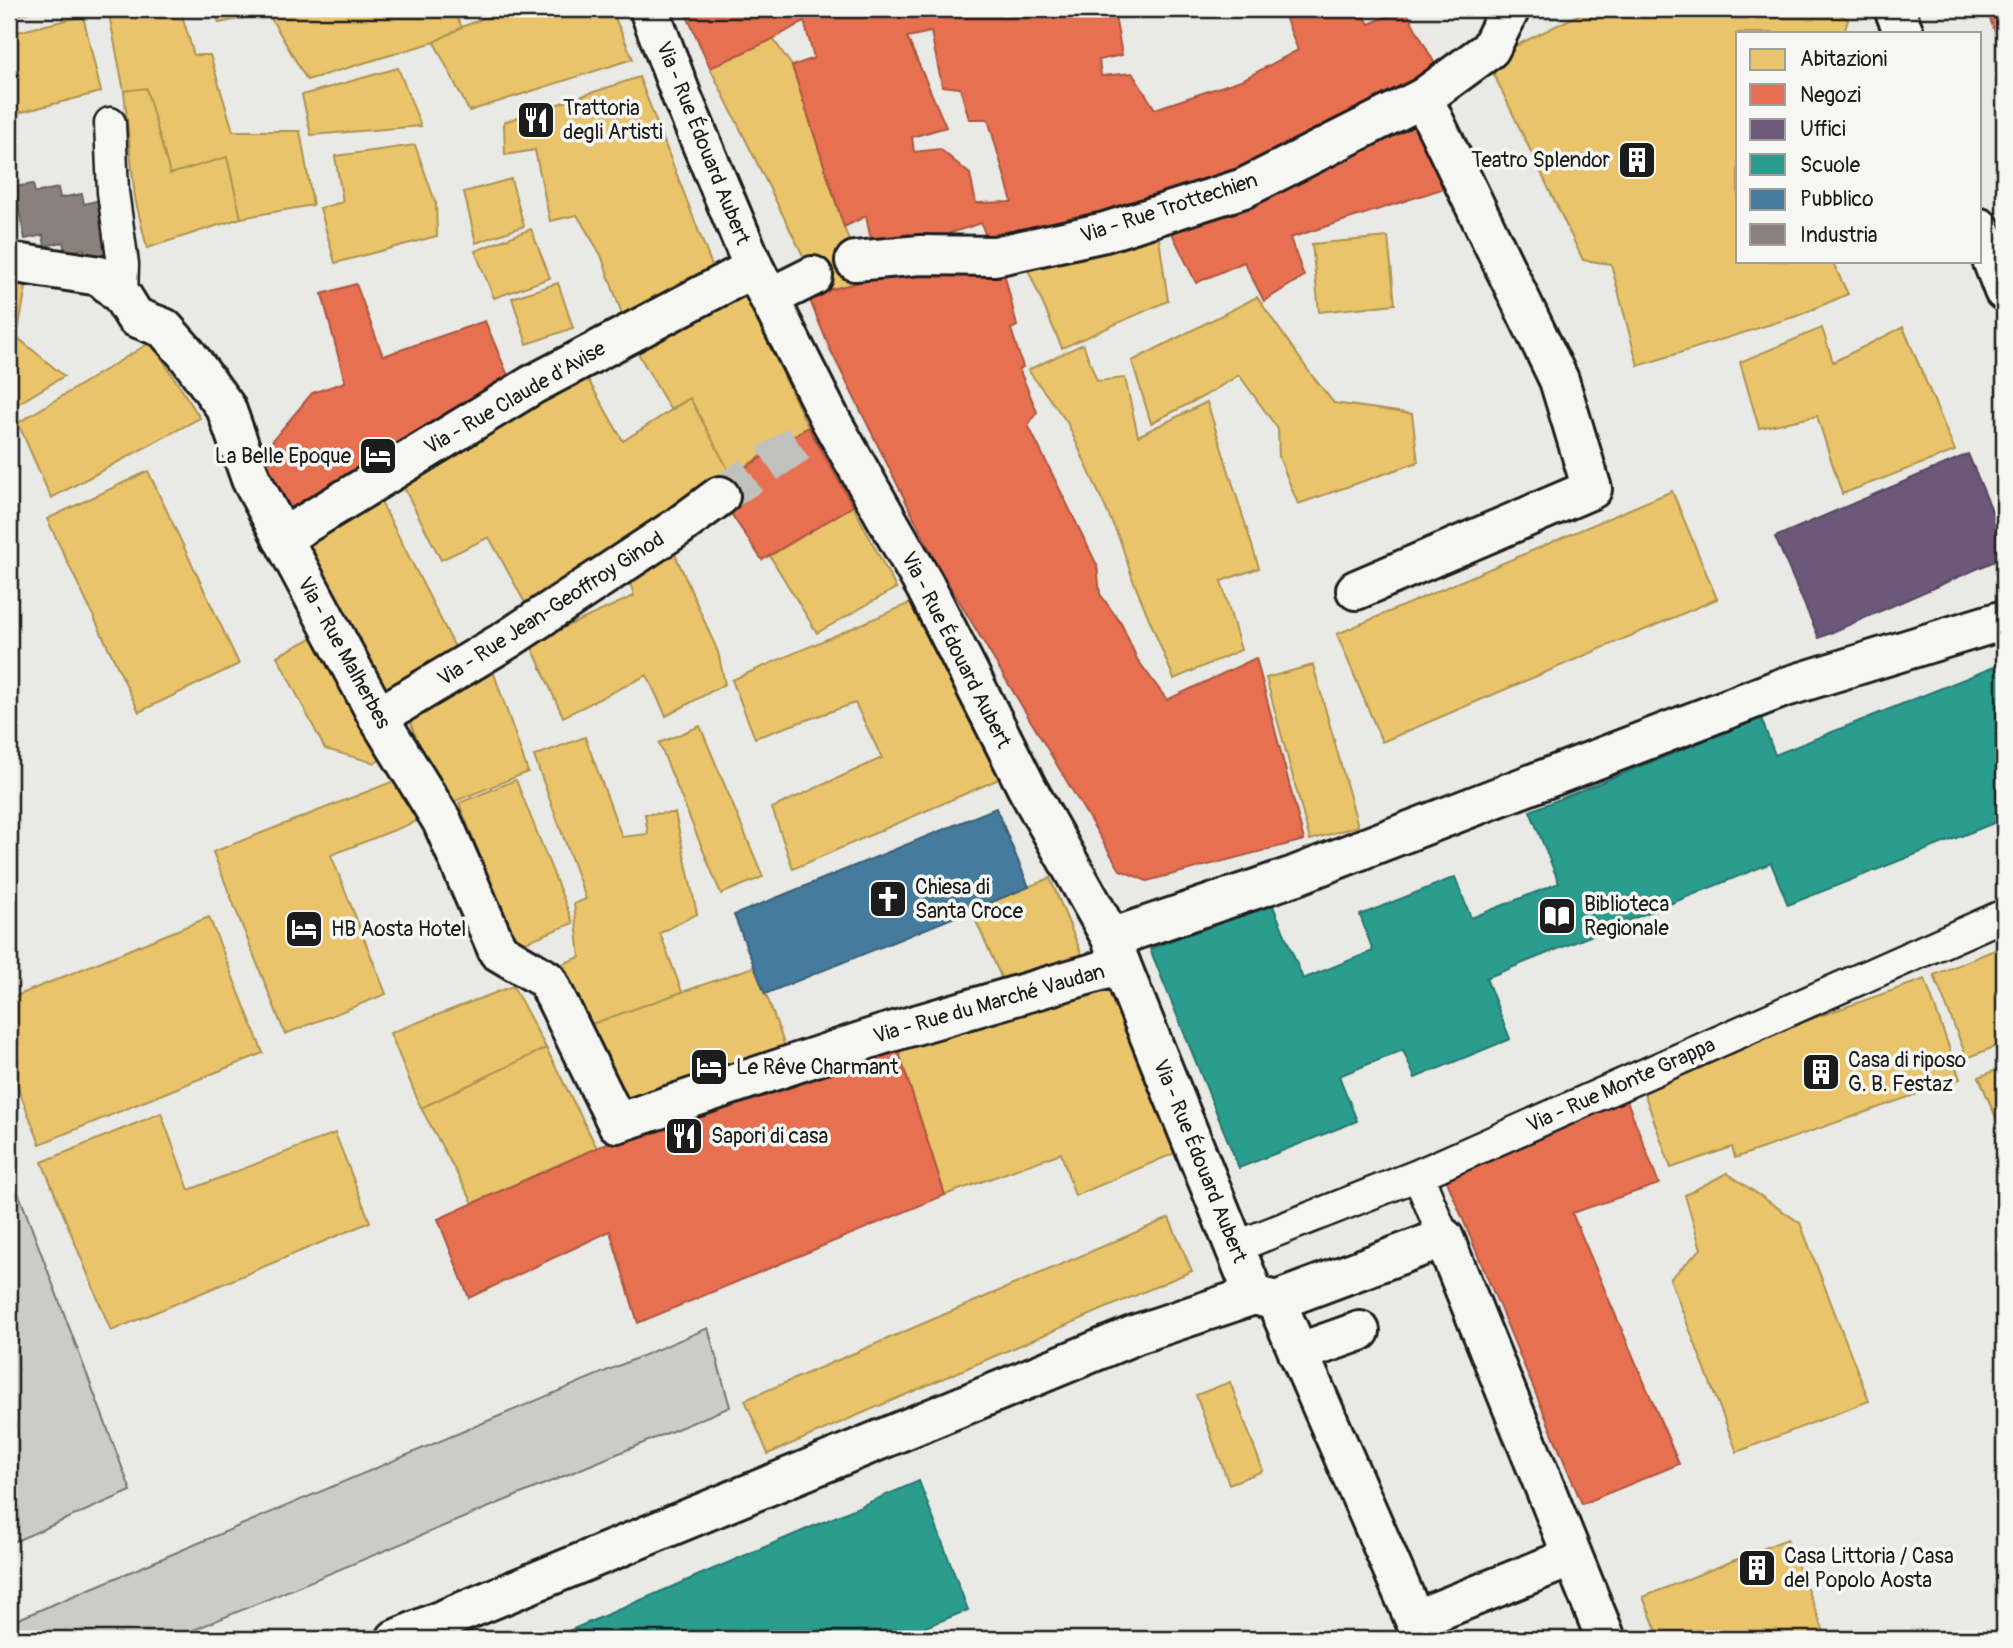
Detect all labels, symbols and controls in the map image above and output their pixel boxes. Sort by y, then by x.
legend [1736,32,1982,262]
street label: Via - Rue Édouard Aubert [650,37,756,249]
text: Abitazioni [1800,46,1888,73]
text: Negozi [1800,82,1861,109]
place label: Trattoria degli Artisti [563,95,663,146]
restaurant icon: Trattoria degli Artisti [515,99,557,141]
text: Uffici [1800,116,1846,143]
building icon: Teatro Splendor [1616,139,1658,181]
place label: Teatro Splendor [1471,147,1611,174]
text: Scuole [1800,152,1861,179]
street label: Via - Rue Trottechien [1077,167,1261,249]
text: Pubblico [1800,186,1873,213]
text: Industria [1800,222,1878,249]
street label: Via - Rue Claude d'Avise [420,335,611,461]
hotel icon: La Belle Epoque [357,435,399,477]
place label: La Belle Epoque [215,443,352,470]
street label: Via - Rue Jean-Geoffroy Ginod [433,526,669,692]
street label: Via - Rue Édouard Aubert [895,547,1018,753]
street label: Via - Rue Malherbes [291,572,397,734]
place label: Chiesa di Santa Croce [915,874,1024,925]
church icon: Chiesa di Santa Croce [867,878,909,920]
place label: Biblioteca Regionale [1584,891,1670,942]
library icon: Biblioteca Regionale [1536,895,1578,937]
hotel icon: HB Aosta Hotel [283,908,325,950]
place label: HB Aosta Hotel [331,916,466,943]
street label: Via - Rue du Marché Vaudan [870,958,1108,1050]
street label: Via - Rue Monte Grappa [1522,1031,1720,1139]
hotel icon: Le Rêve Charmant [688,1046,730,1088]
place label: Casa di riposo G. B. Festaz [1848,1047,1966,1098]
building icon: Casa di riposo G. B. Festaz [1800,1051,1842,1093]
place label: Le Rêve Charmant [736,1054,899,1081]
street label: Via - Rue Édouard Aubert [1147,1055,1253,1267]
restaurant icon: Sapori di casa [663,1115,705,1157]
place label: Sapori di casa [711,1123,828,1150]
place label: Casa Littoria / Casa del Popolo Aosta [1784,1543,1954,1594]
building icon: Casa Littoria / Casa del Popolo Aosta [1736,1547,1778,1589]

